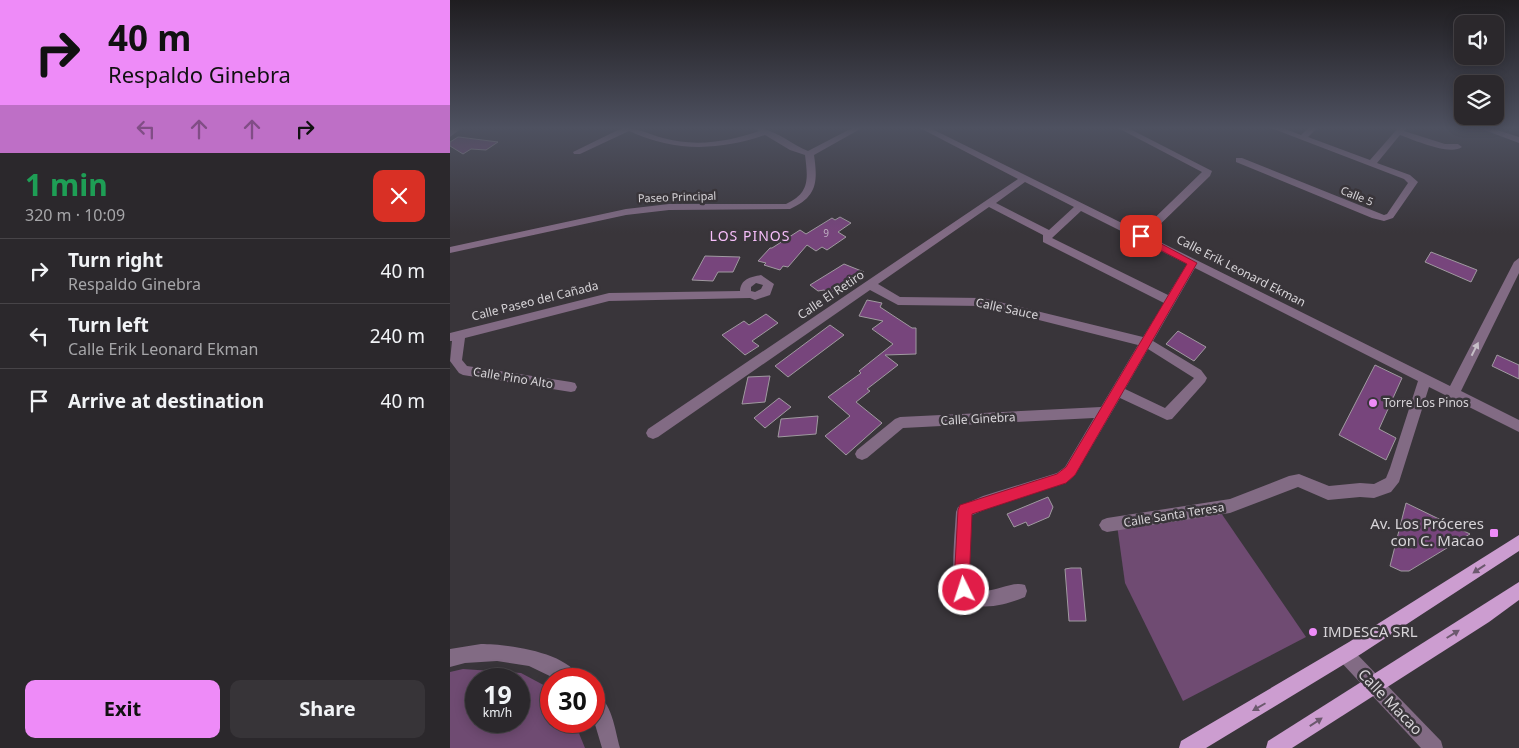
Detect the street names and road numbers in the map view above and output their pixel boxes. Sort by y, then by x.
street label: Calle 5 [1339,182,1376,209]
street label: Paseo Principal [637,188,716,205]
street label: Calle Erik Leonard Ekman [1174,231,1309,311]
street label: Calle El Retiro [794,266,867,323]
street label: Calle Paseo del Cañada [470,277,600,325]
street label: Calle Sauce [974,294,1040,323]
street label: Calle Pino Alto [472,363,554,392]
street label: Calle Ginebra [940,408,1016,429]
street label: Calle Santa Teresa [1122,498,1226,531]
street label: Calle Macao [1354,664,1427,739]

